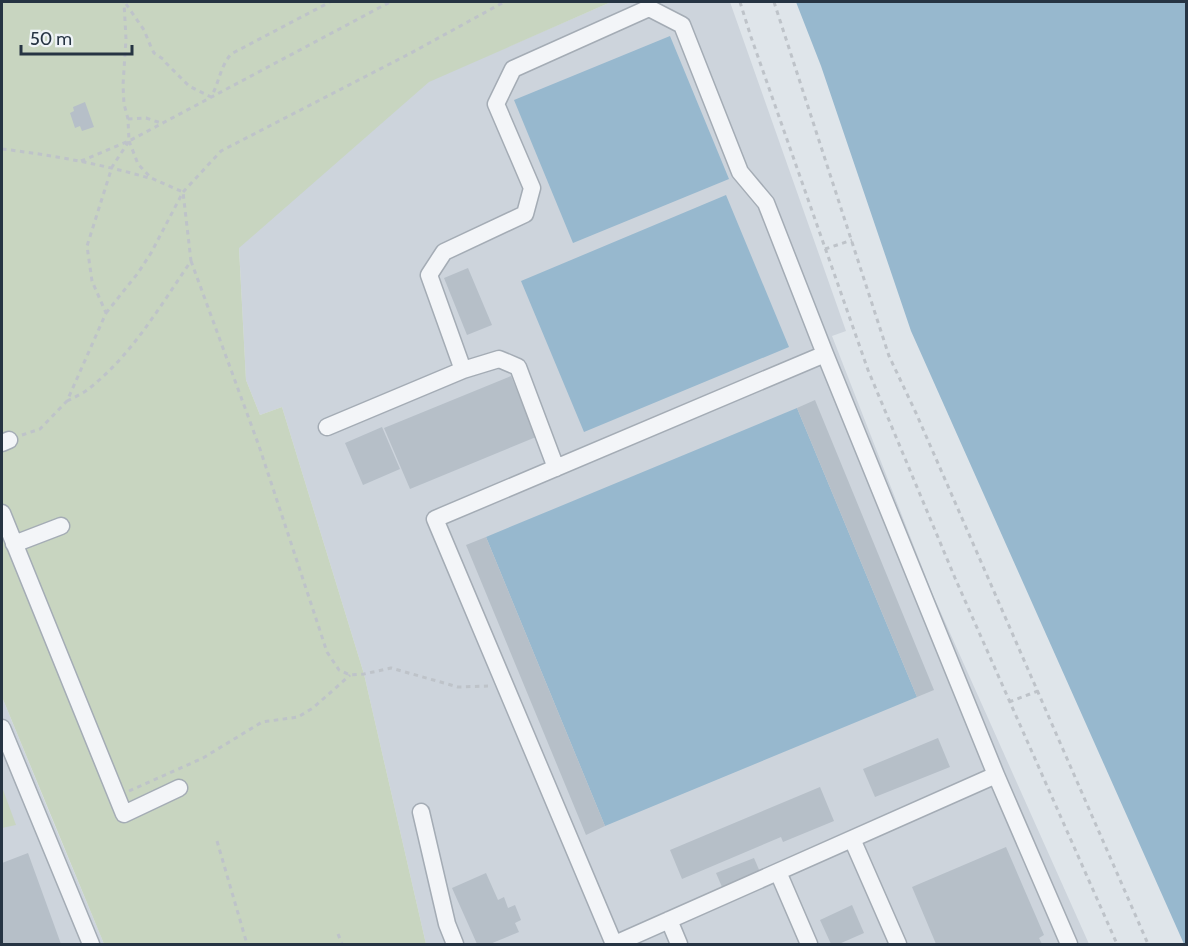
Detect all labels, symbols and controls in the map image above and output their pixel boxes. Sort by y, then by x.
scale bar [21,18,132,56]
text: 50 m [30,28,72,50]

